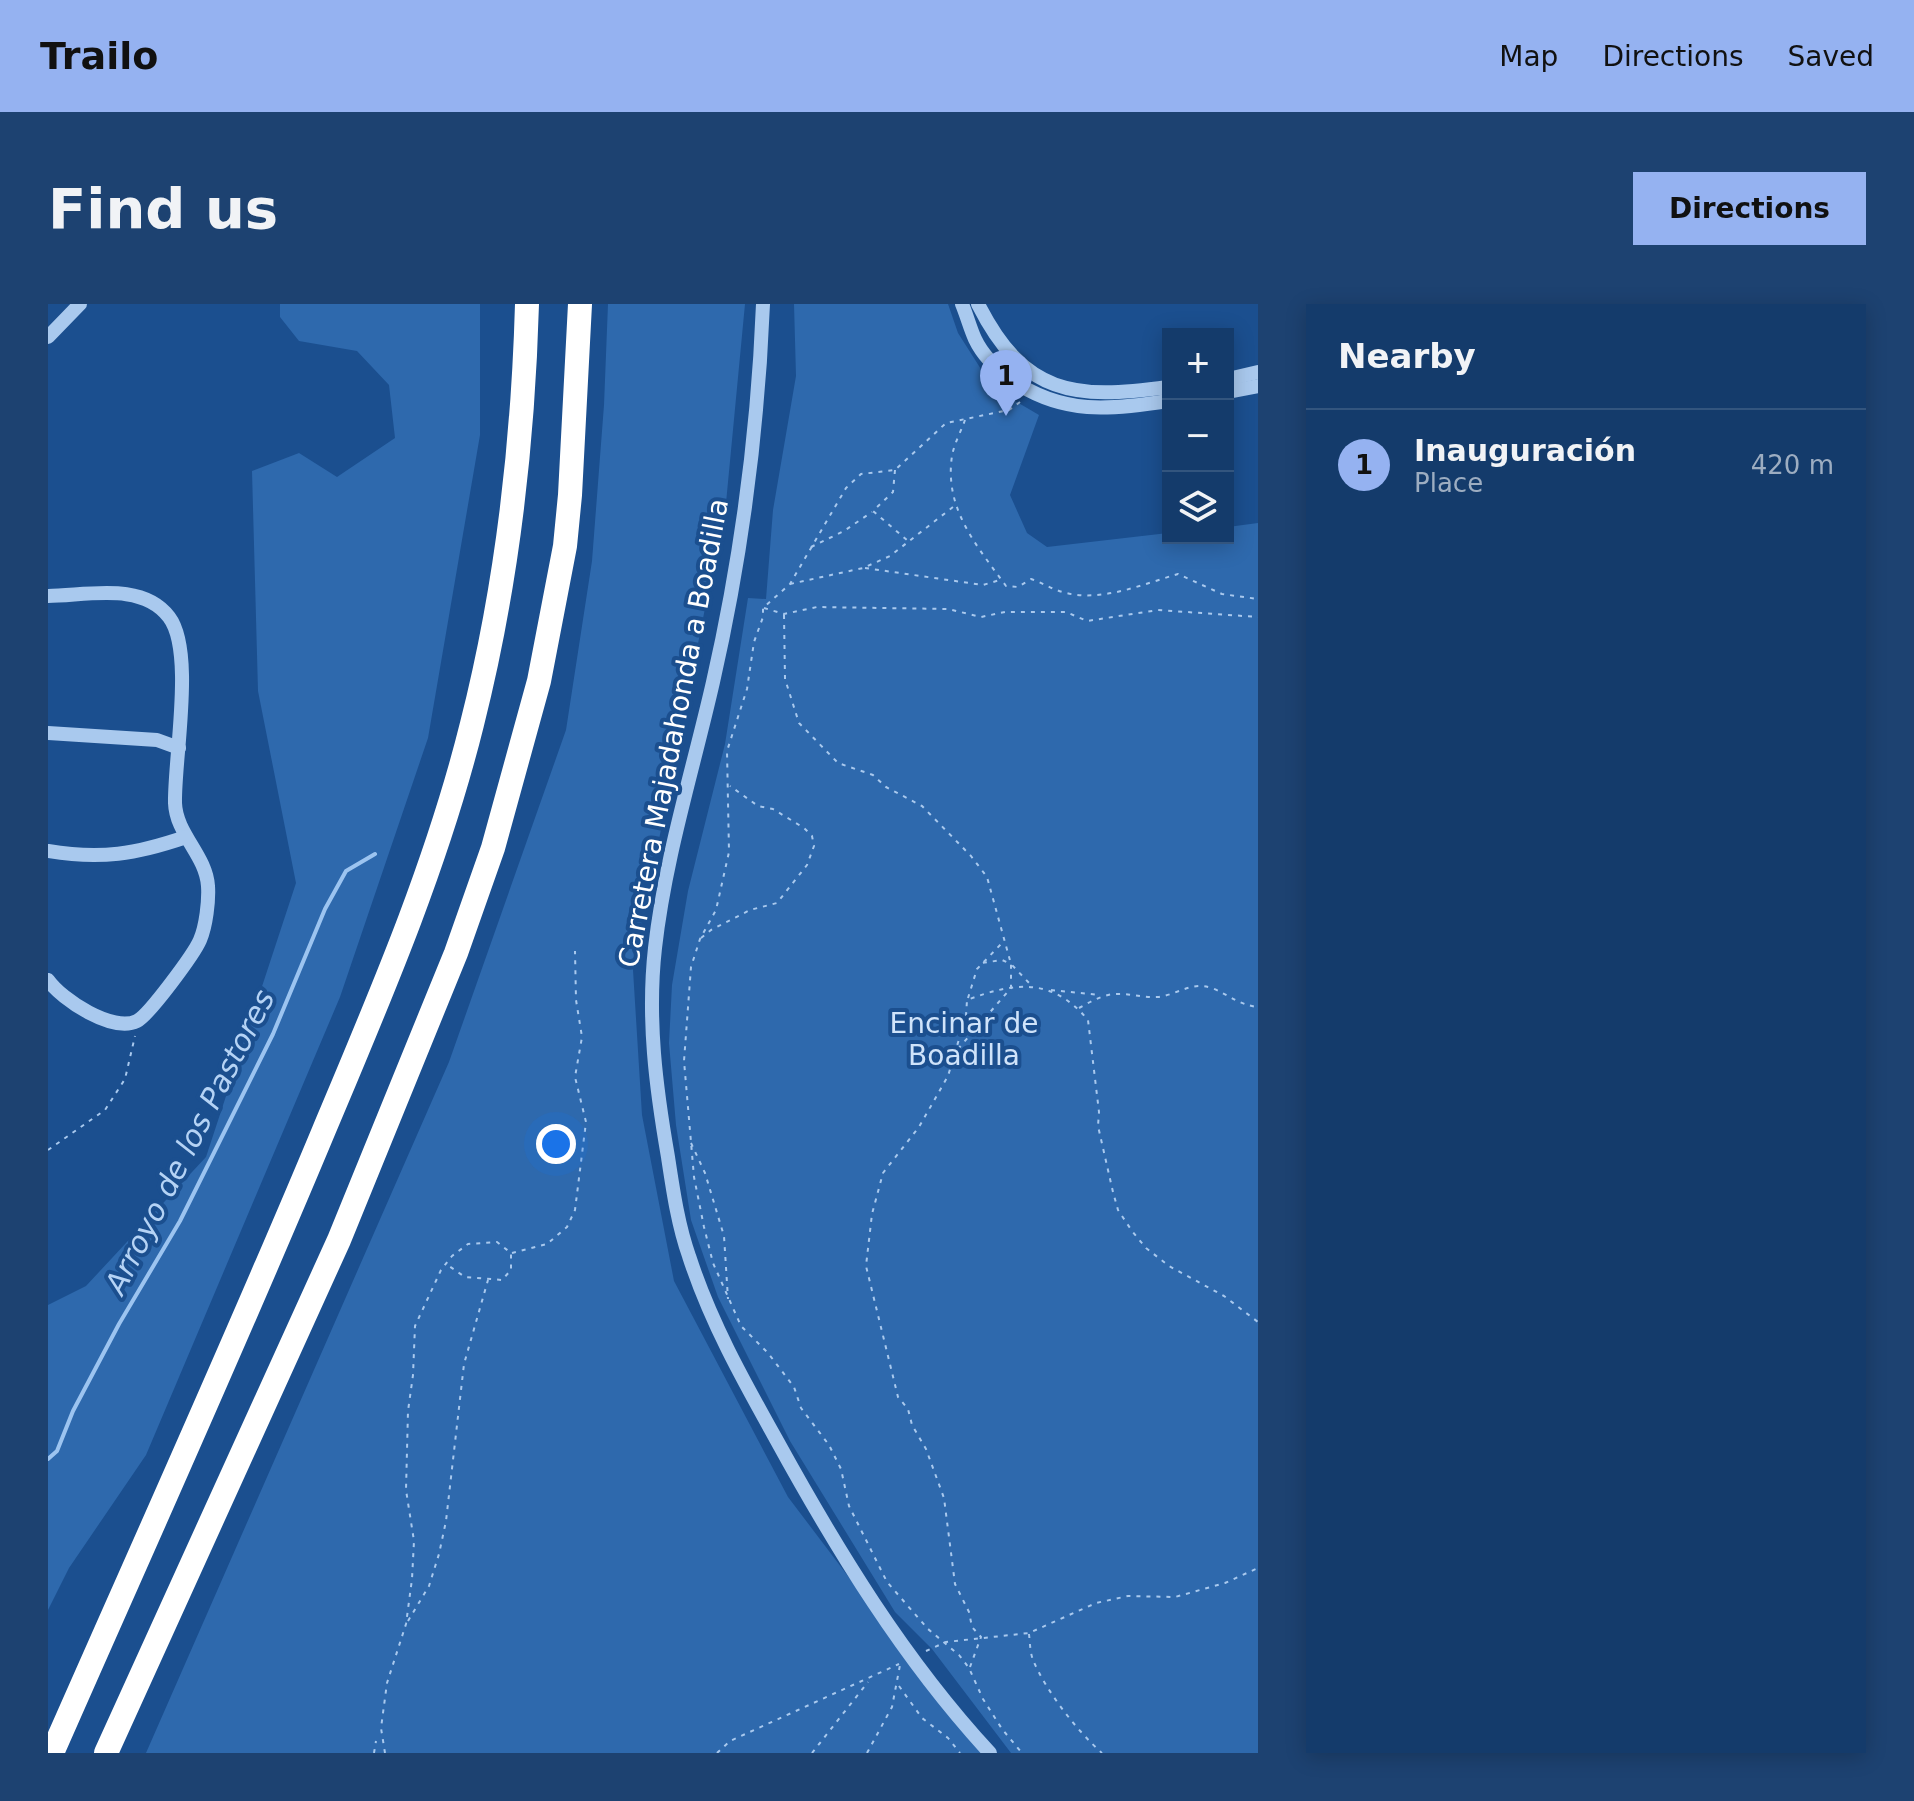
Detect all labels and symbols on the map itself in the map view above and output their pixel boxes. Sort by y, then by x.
pin: 1 [980,350,1032,416]
street label: Carretera Majadahonda a Boadilla [612,496,735,970]
water label: Arroyo de los Pastores [97,984,282,1302]
park label: Encinar de Boadilla [890,1007,1038,1072]
your location [536,1124,576,1164]

